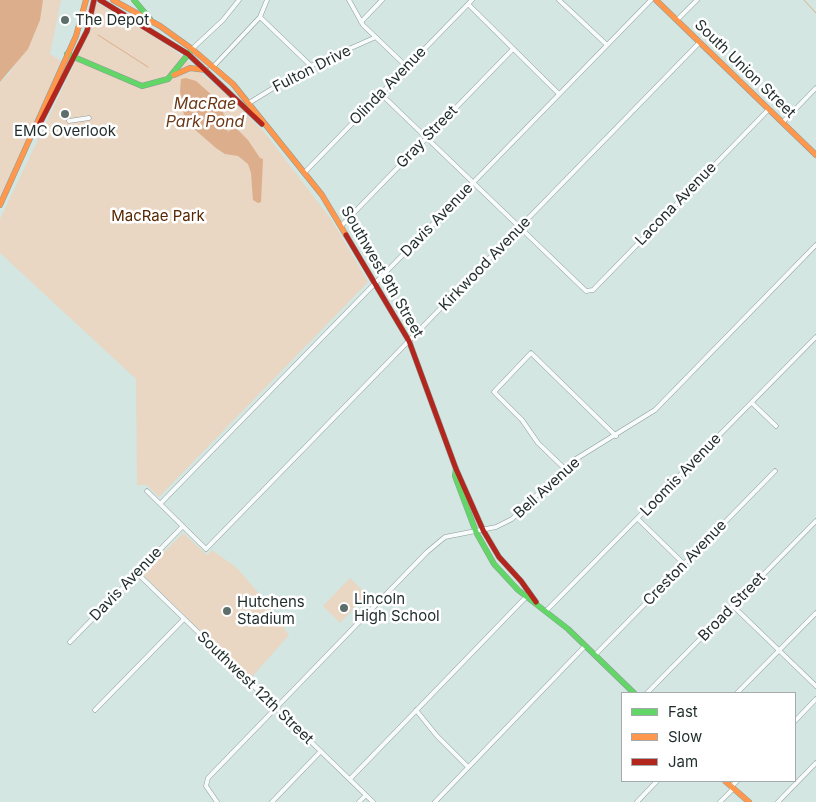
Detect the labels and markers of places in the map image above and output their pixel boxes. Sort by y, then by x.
place label: The Depot [75,11,149,29]
marker: The Depot [59,14,71,26]
marker: EMC Overlook [59,108,71,120]
place label: EMC Overlook [14,122,116,140]
place label: Lincoln High School [354,590,440,625]
place label: Hutchens Stadium [237,593,305,628]
marker: Lincoln High School [338,602,350,614]
marker: Hutchens Stadium [221,605,233,617]

